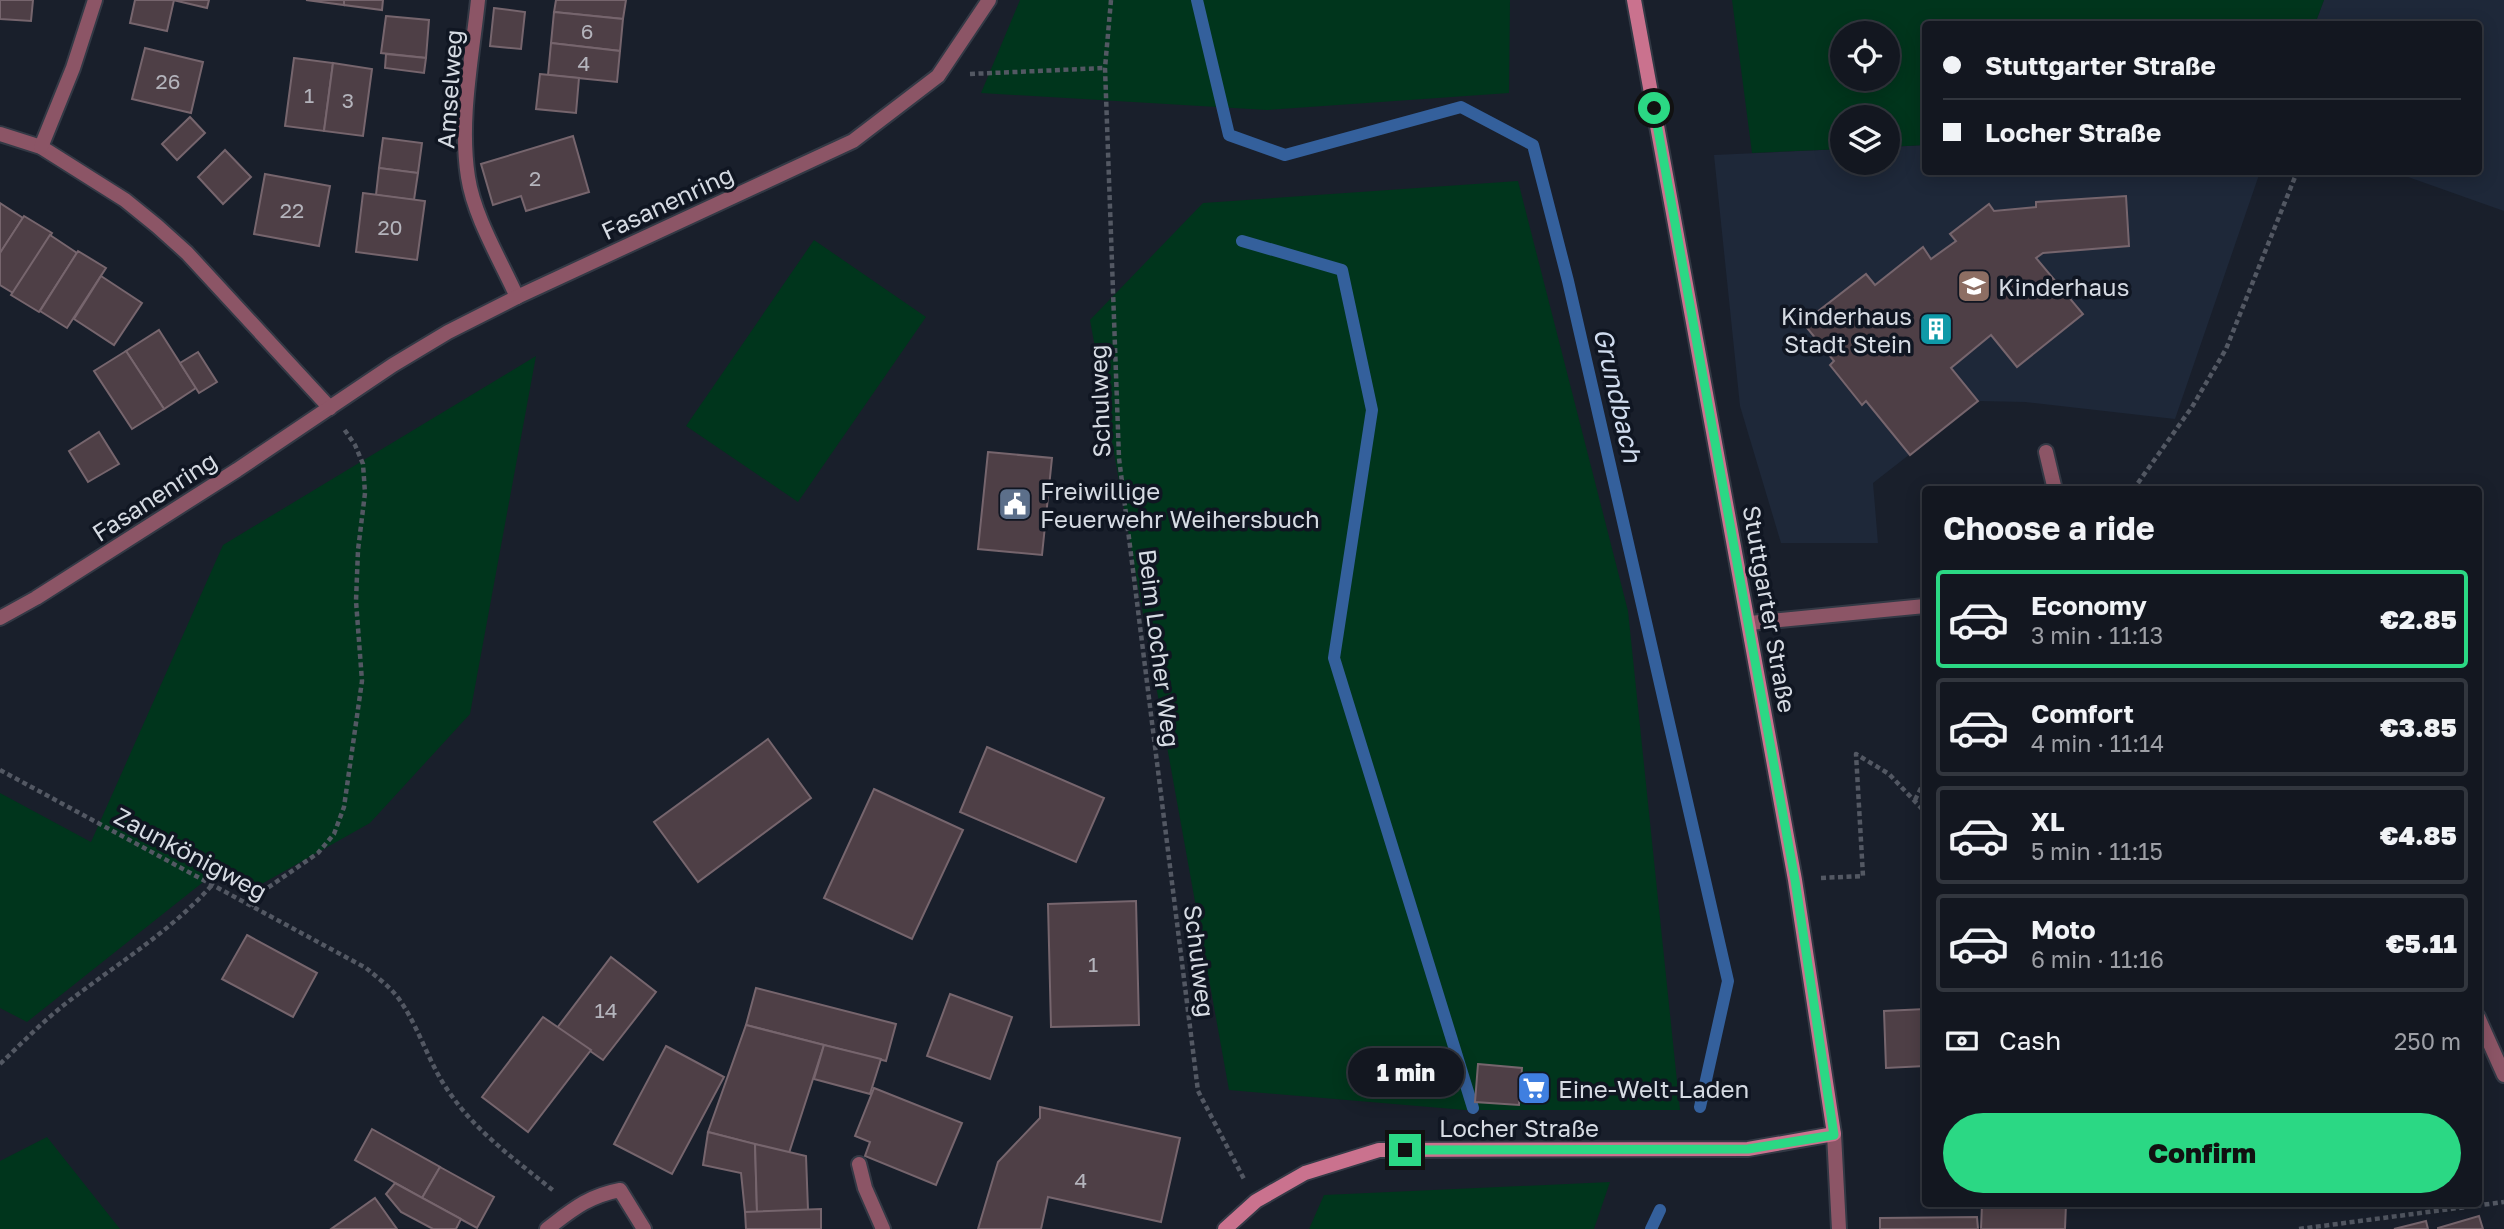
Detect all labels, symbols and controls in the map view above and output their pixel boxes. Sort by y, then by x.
house number: 6 [581,18,593,44]
map controls [1830,21,1900,175]
button: locate [1830,21,1900,91]
street label: Amselweg [430,28,468,150]
house number: 4 [578,50,590,76]
text: Stuttgarter Straße [1985,50,2216,81]
house number: 26 [156,68,180,94]
house number: 1 [304,82,314,108]
house number: 3 [342,87,354,113]
route start [1638,92,1670,124]
button: layers [1830,105,1900,175]
text: Locher Straße [1985,117,2161,148]
street label: Fasanenring [596,159,738,245]
house number: 2 [529,165,541,191]
house number: 22 [280,197,304,223]
house number: 20 [377,214,403,240]
school or university icon: Kinderhaus [1955,267,1993,305]
place label: Kinderhaus [1998,272,2129,301]
place label: Kinderhaus Stadt Stein [1781,301,1912,358]
building icon: Kinderhaus Stadt Stein [1917,310,1955,348]
water label: Grundbach [1587,325,1649,466]
street label: Schulweg [1083,344,1115,458]
street label: Fasanenring [86,445,222,547]
place label: Freiwillige Feuerwehr Weihersbuch [1040,476,1320,533]
public building icon: Freiwillige Feuerwehr Weihersbuch [996,485,1034,523]
street label: Stuttgarter Straße [1737,503,1803,715]
text: Choose a ride [1943,509,2155,547]
street label: Beim Locher Weg [1133,547,1187,749]
icon: car [1947,588,2010,651]
text: Economy [2031,590,2147,621]
text: €2.85 [2380,604,2457,635]
text: 3 min · 11:13 [2031,621,2163,649]
icon: car [1947,696,2010,759]
text: Comfort [2031,698,2134,729]
text: €3.85 [2380,712,2457,743]
text: 4 min · 11:14 [2031,729,2164,757]
street label: Zaunkönigweg [110,801,272,905]
icon: car [1947,804,2010,867]
text: XL [2031,806,2065,837]
text: €4.85 [2380,820,2457,851]
text: 5 min · 11:15 [2031,837,2163,865]
street label: Schulweg [1179,903,1221,1019]
icon: car [1947,912,2010,975]
text: Moto [2031,914,2096,945]
text: €5.11 [2386,928,2457,959]
text: 6 min · 11:16 [2031,945,2164,973]
house number: 1 [1088,951,1098,977]
house number: 14 [595,997,618,1023]
icon: cash [1943,1022,1981,1060]
text: Cash [1999,1025,2061,1056]
text: 250 m [2394,1027,2461,1055]
callout: 1 min [1347,1048,1463,1098]
text: 1 min [1377,1058,1435,1086]
supermarket icon: Eine-Welt-Laden [1515,1069,1553,1107]
place label: Eine-Welt-Laden [1558,1074,1749,1103]
street label: Locher Straße [1439,1113,1599,1142]
button: Confirm [1943,1113,2461,1193]
route end [1389,1134,1421,1166]
house number: 4 [1075,1167,1087,1193]

